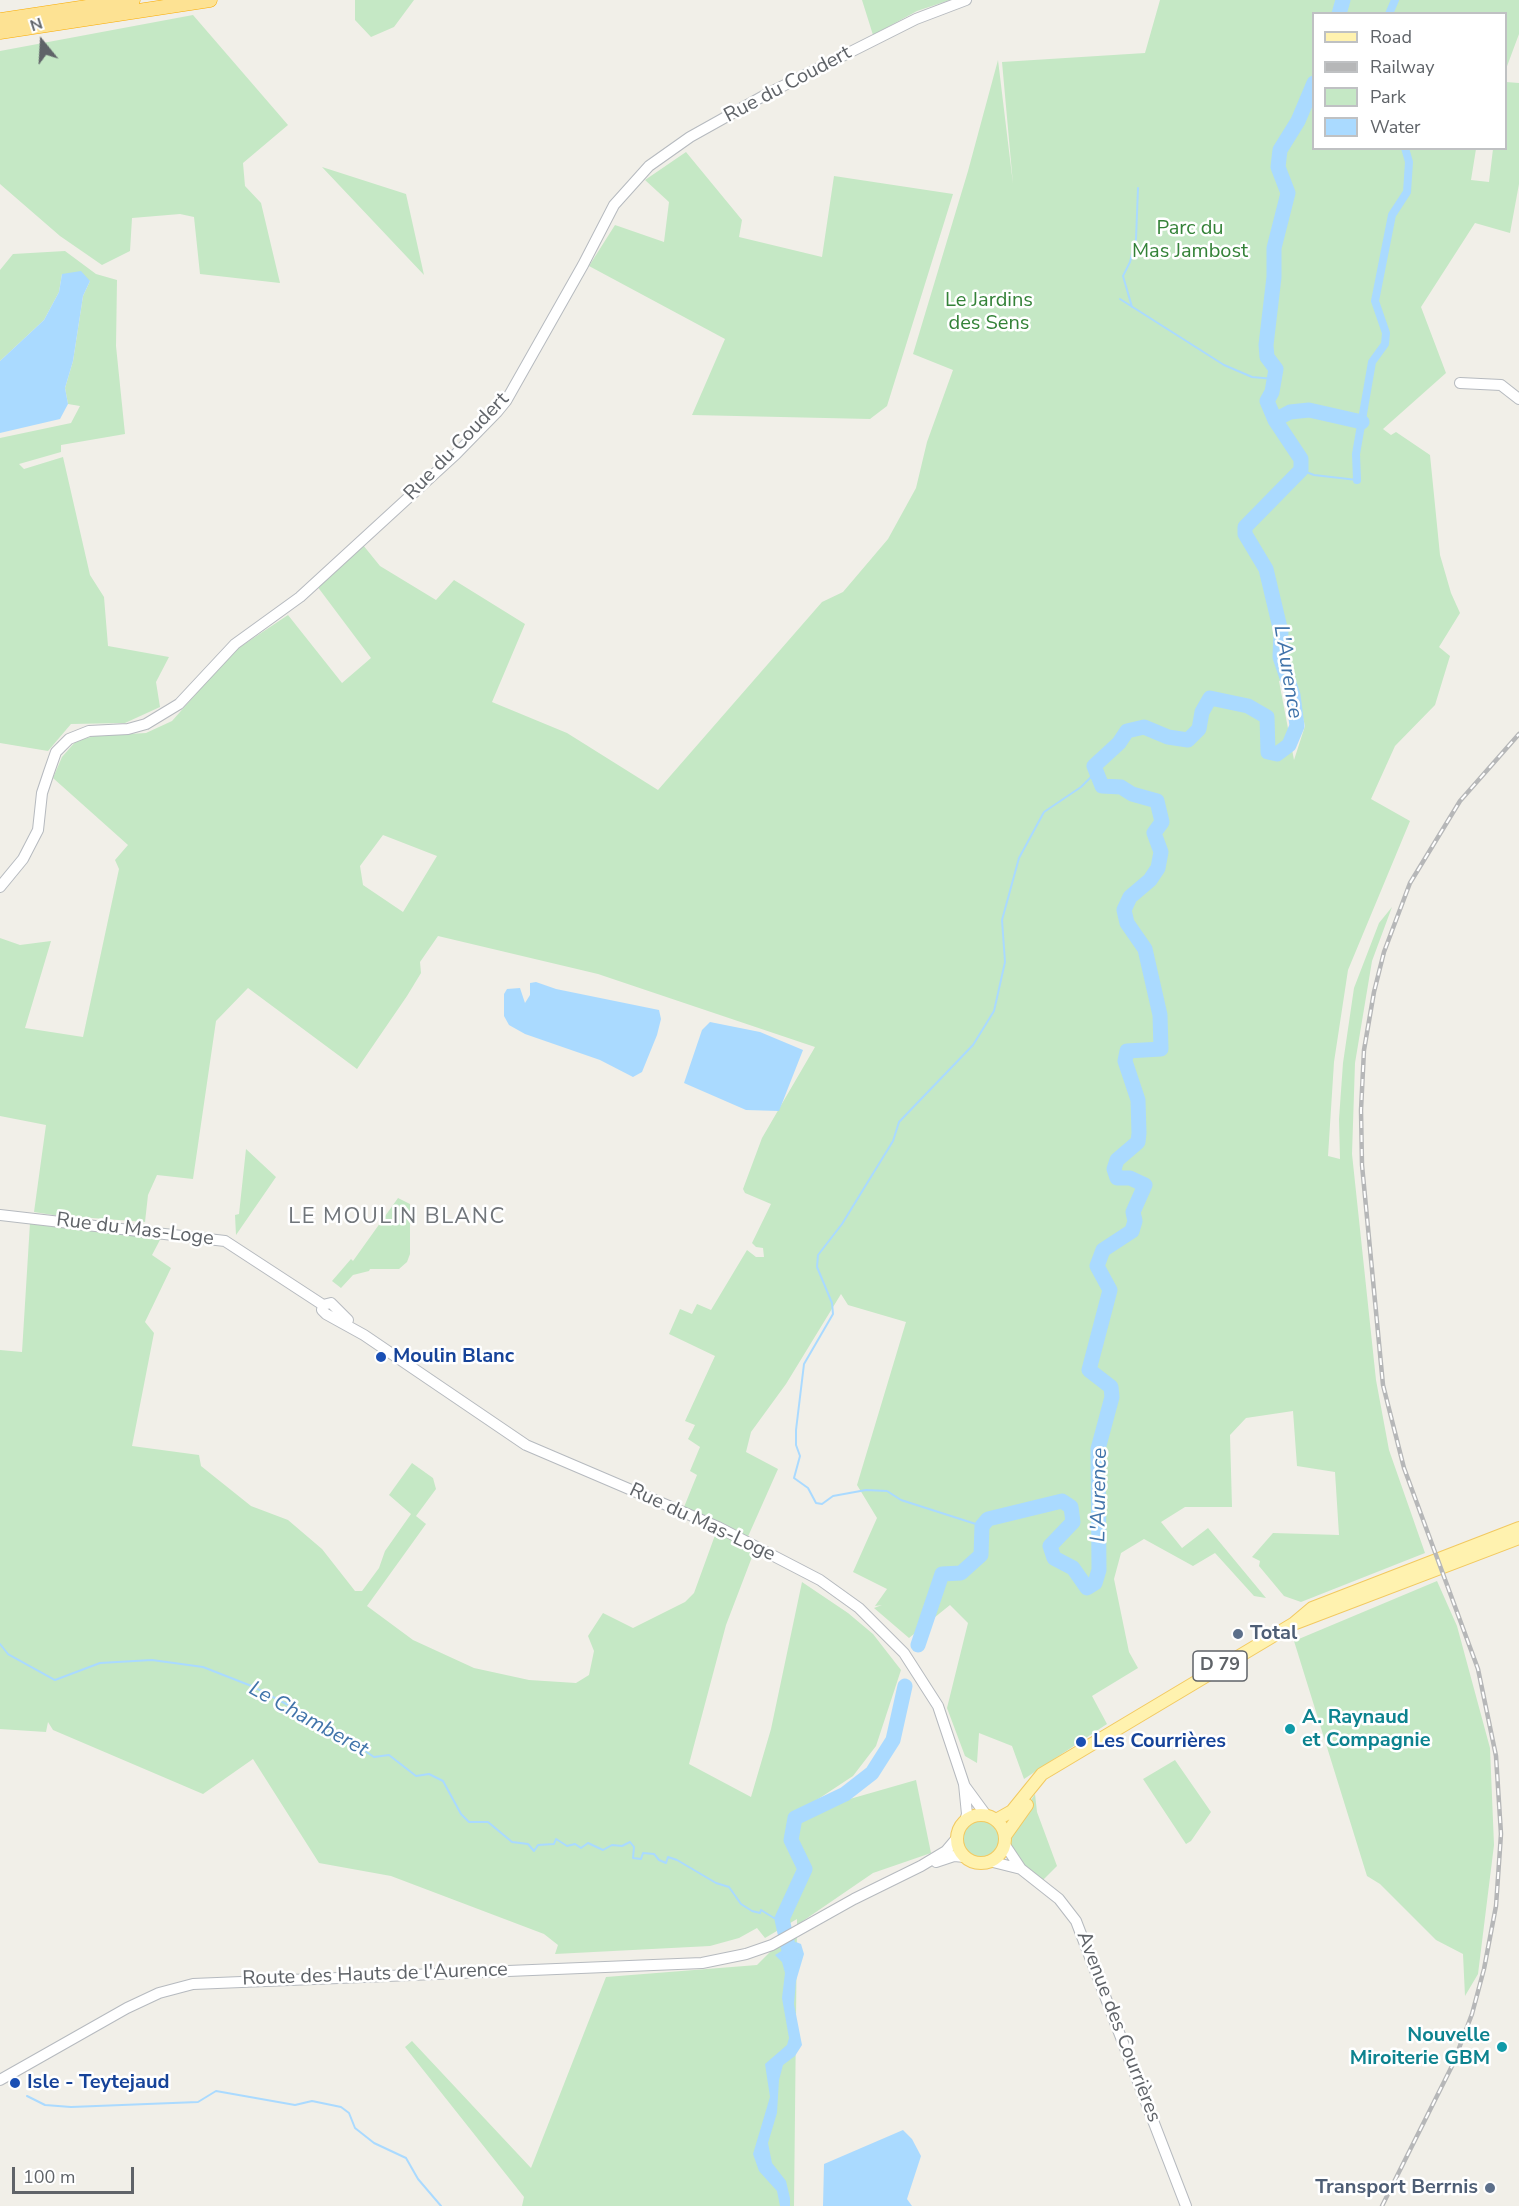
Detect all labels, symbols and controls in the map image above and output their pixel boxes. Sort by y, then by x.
north arrow [12,12,72,72]
legend [1312,12,1507,150]
text: N [27,13,46,37]
text: Road [1370,25,1412,49]
street label: Rue du Coudert [720,41,856,129]
text: Railway [1370,55,1435,79]
text: Park [1370,85,1406,109]
text: Water [1370,115,1421,139]
park label: Parc du Mas Jambost [1132,217,1248,264]
park label: Le Jardins des Sens [945,289,1033,336]
street label: Rue du Coudert [400,388,514,506]
water label: L'Aurence [1267,623,1307,721]
district label: LE MOULIN BLANC [288,1205,506,1231]
street label: Rue du Mas-Loge [55,1208,215,1252]
place label: Moulin Blanc [393,1345,514,1369]
marker: Moulin Blanc [374,1350,388,1364]
water label: L'Aurence [1087,1448,1113,1542]
street label: Rue du Mas-Loge [625,1479,779,1567]
place label: Total [1250,1622,1297,1646]
marker: Total [1231,1627,1245,1641]
road number: D 79 [1193,1651,1247,1681]
water label: Le Chamberet [244,1677,372,1763]
place label: A. Raynaud et Compagnie [1302,1706,1430,1753]
marker: A. Raynaud et Compagnie [1283,1722,1297,1736]
place label: Les Courrières [1093,1730,1226,1754]
marker: Les Courrières [1074,1735,1088,1749]
street label: Avenue des Courrières [1071,1928,1165,2126]
street label: Route des Hauts de l'Aurence [242,1958,508,1992]
place label: Nouvelle Miroiterie GBM [1350,2024,1490,2071]
marker: Nouvelle Miroiterie GBM [1495,2040,1509,2054]
place label: Isle - Teytejaud [27,2071,169,2095]
marker: Isle - Teytejaud [8,2076,22,2090]
scale bar [15,2155,136,2193]
text: 100 m [23,2165,75,2189]
place label: Transport Berrnis [1315,2176,1478,2200]
marker: Transport Berrnis [1483,2181,1497,2195]

